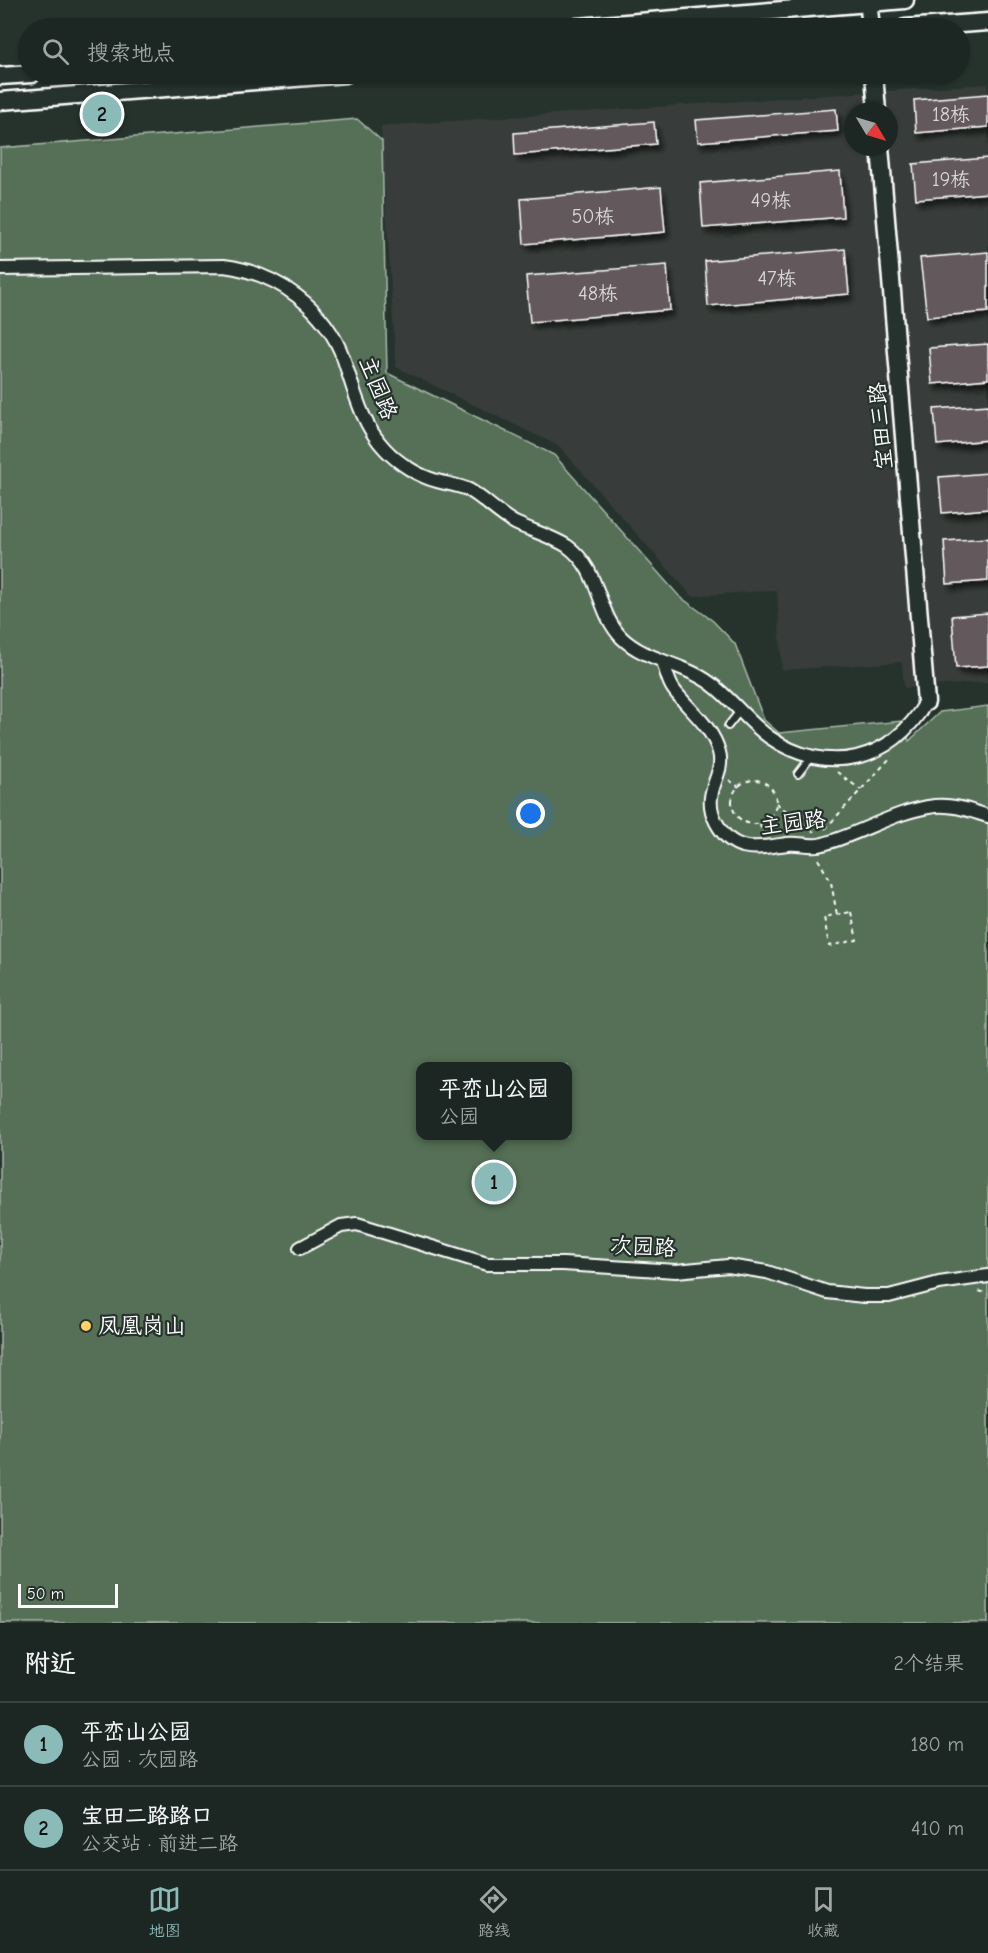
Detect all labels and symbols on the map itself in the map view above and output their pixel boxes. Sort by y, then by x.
pin: 2 [82,92,122,136]
north arrow [844,102,898,156]
house number: 18栋 [932,103,970,126]
house number: 19栋 [932,168,970,191]
house number: 49栋 [751,189,791,212]
house number: 50栋 [571,205,615,228]
house number: 47栋 [757,267,797,290]
house number: 48栋 [578,282,618,305]
street label: 主园路 [354,353,402,423]
street label: 宝田三路 [864,381,898,471]
your location [516,799,545,828]
street label: 主园路 [759,806,827,840]
pin: 1 [474,1160,514,1204]
street label: 次园路 [609,1232,677,1262]
place label: 凤凰岗山 [98,1313,186,1339]
marker: 凤凰岗山 [79,1319,93,1333]
scale bar [18,1581,118,1608]

